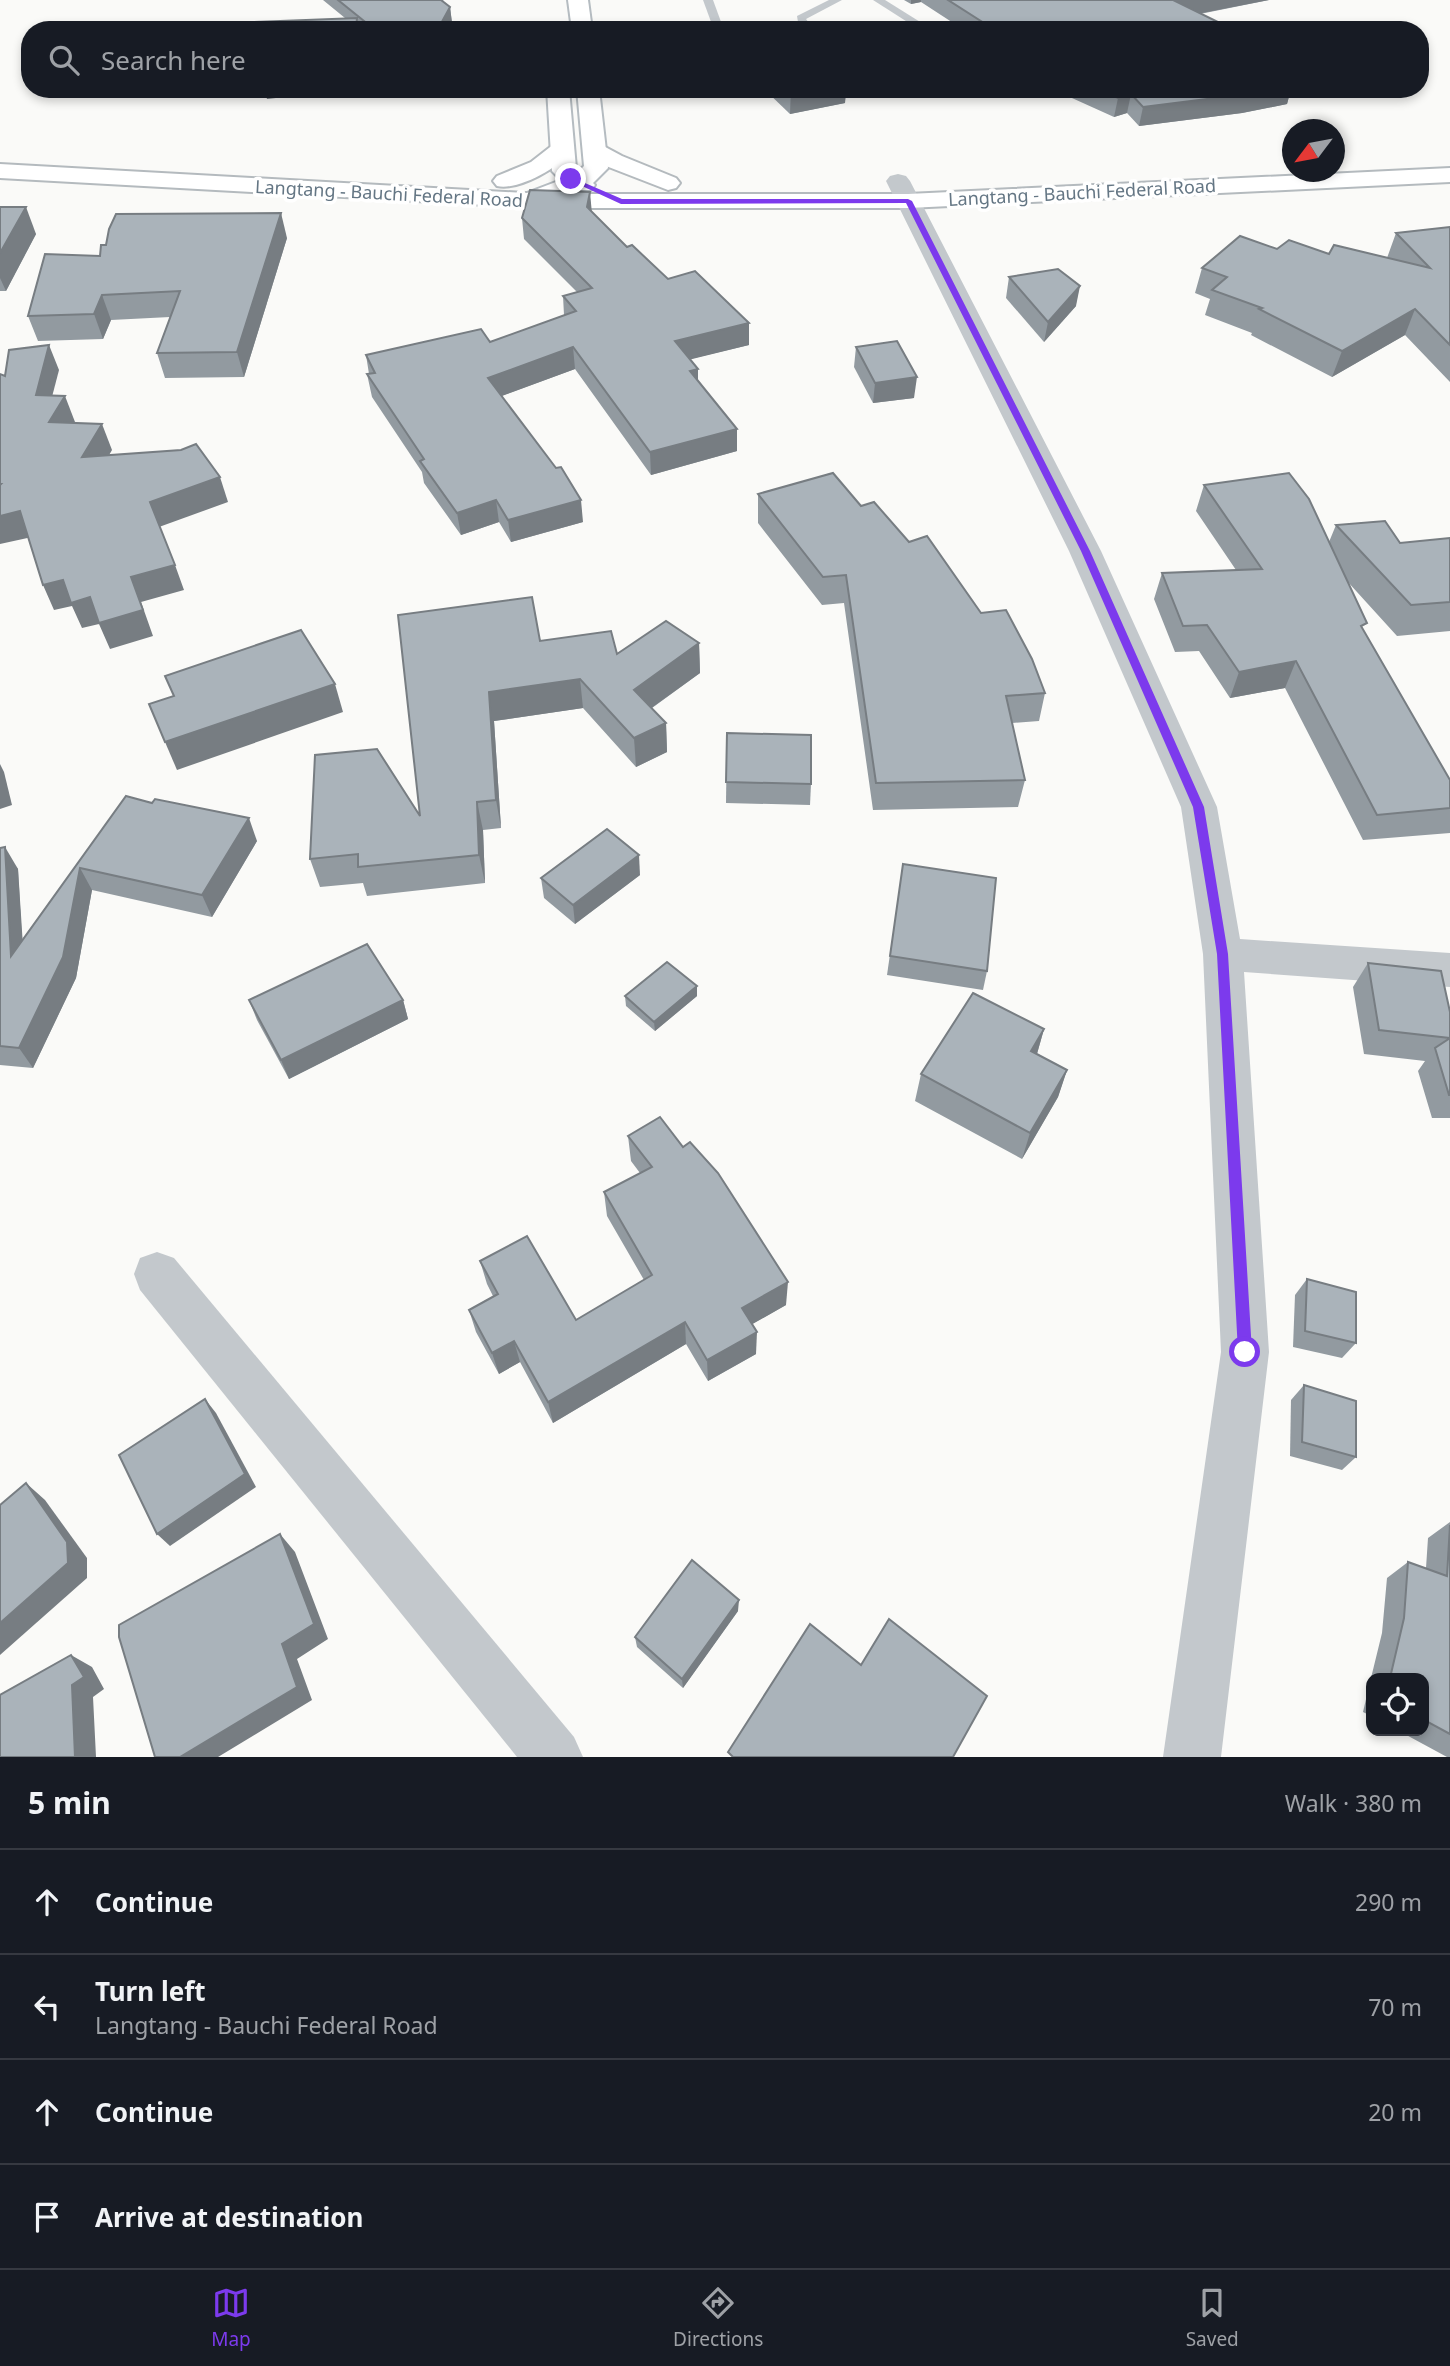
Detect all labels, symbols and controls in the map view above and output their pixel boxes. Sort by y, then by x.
search box [21,21,1429,98]
icon: search [45,41,83,79]
text: Search here [101,42,246,78]
north arrow [1282,119,1345,182]
route end [555,163,586,194]
street label: Langtang - Bauchi Federal Road [947,173,1216,211]
street label: Langtang - Bauchi Federal Road [255,174,524,212]
route start [1229,1336,1260,1367]
map controls [1366,1673,1429,1736]
button: locate [1366,1673,1429,1736]
text: 5 min [28,1782,111,1823]
text: Walk · 380 m [1285,1787,1422,1819]
icon: ahead [28,1883,66,1921]
text: Continue [95,1884,213,1920]
text: 290 m [1355,1886,1422,1918]
text: Turn left [95,1973,206,2009]
icon: left [28,1988,66,2026]
text: 70 m [1368,1991,1422,2023]
text: Langtang - Bauchi Federal Road [95,2009,438,2041]
icon: ahead [28,2093,66,2131]
text: Continue [95,2094,213,2130]
text: 20 m [1368,2096,1422,2128]
icon: arrive [28,2198,66,2236]
text: Arrive at destination [95,2199,364,2235]
tab: Map [211,2284,251,2352]
tab: Directions [673,2284,763,2352]
tab: Saved [1186,2284,1239,2352]

